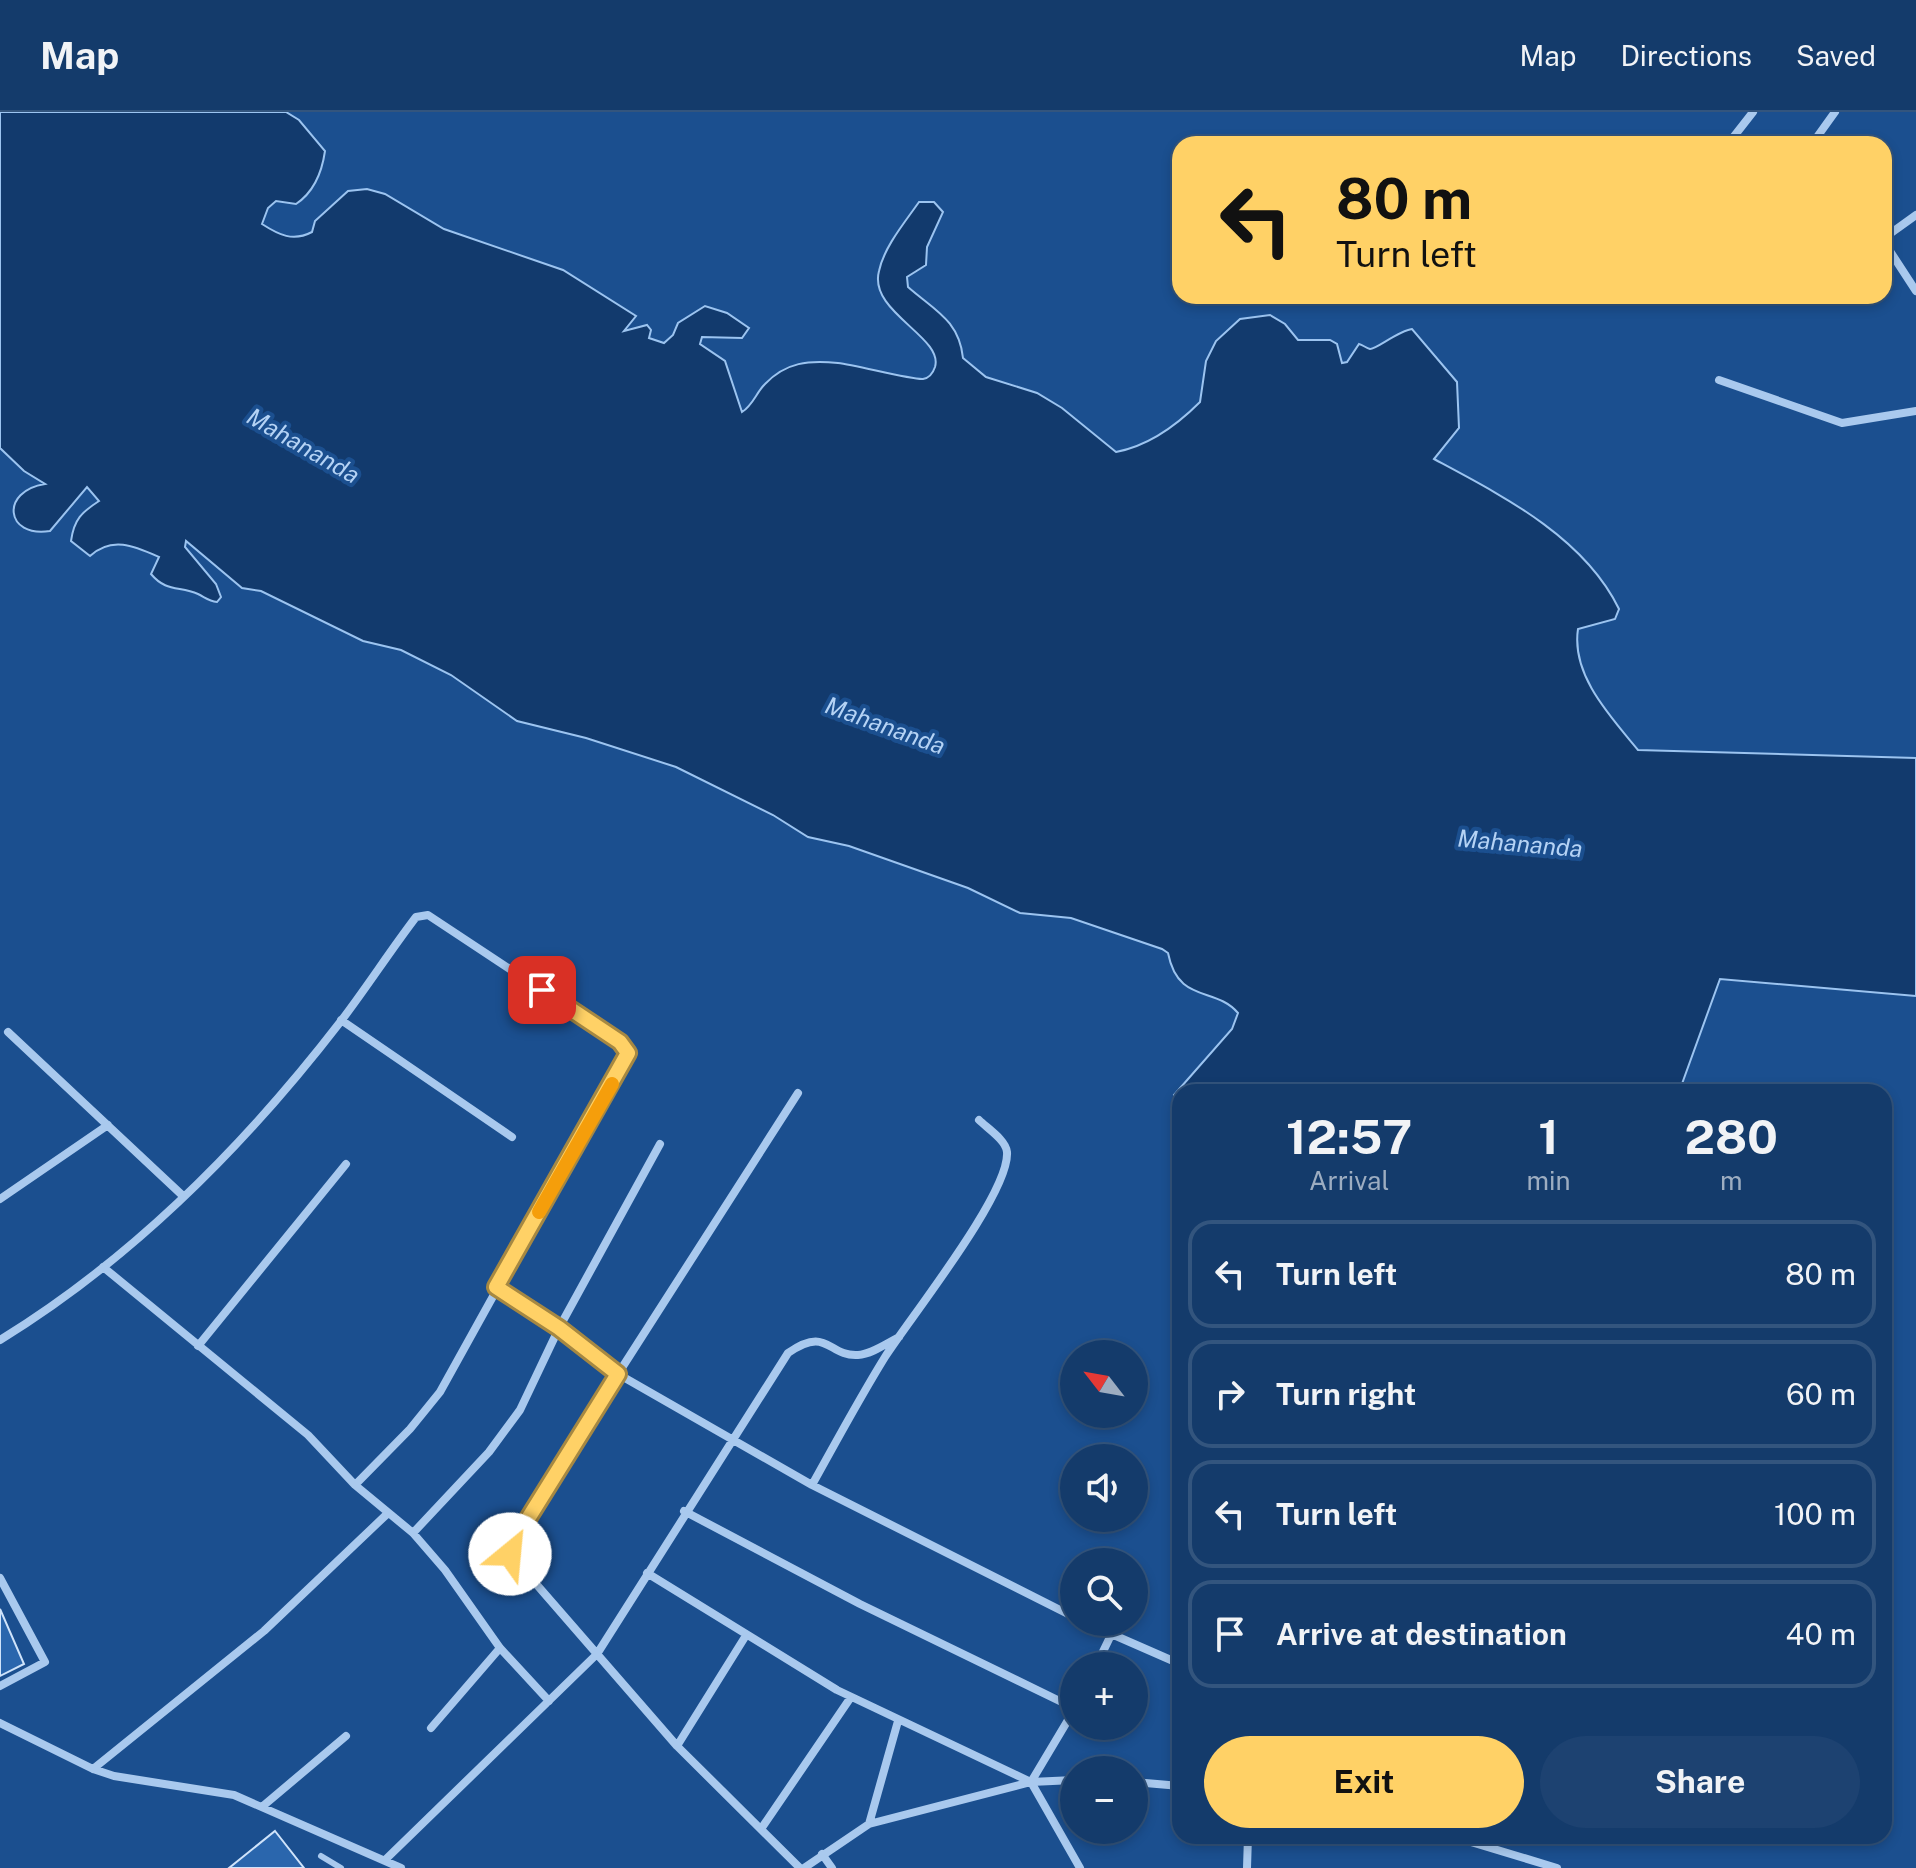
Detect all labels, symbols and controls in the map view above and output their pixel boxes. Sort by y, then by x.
text: Map [40,33,119,78]
text: Map [1520,39,1576,72]
text: Directions [1620,39,1752,72]
text: Saved [1796,39,1876,72]
text: 80 m [1336,166,1472,232]
icon: left [1204,168,1308,272]
text: Turn left [1336,233,1477,275]
water label: Mahananda [242,402,365,489]
water label: Mahananda [822,690,949,760]
water label: Mahananda [1456,824,1584,862]
pin [508,956,576,1024]
icon: arrive [520,968,564,1012]
text: 12:57 [1286,1108,1412,1165]
text: 1 [1538,1108,1559,1165]
text: 280 [1684,1108,1778,1165]
text: Arrival [1309,1165,1389,1196]
text: min [1526,1165,1571,1196]
text: m [1720,1165,1742,1196]
icon: left [1208,1252,1252,1296]
text: Turn left [1276,1256,1397,1292]
text: 80 m [1785,1256,1856,1292]
north arrow [1060,1340,1148,1428]
map controls [1060,1340,1148,1844]
icon: right [1208,1372,1252,1416]
text: Turn right [1276,1376,1416,1412]
text: 60 m [1786,1376,1856,1412]
button: sound [1060,1444,1148,1532]
icon: left [1208,1492,1252,1536]
text: Turn left [1276,1496,1397,1532]
text: 100 m [1774,1496,1856,1532]
position arrow [468,1512,552,1596]
button: search [1060,1548,1148,1636]
icon: arrive [1208,1612,1252,1656]
text: Arrive at destination [1276,1616,1567,1652]
text: 40 m [1786,1616,1856,1652]
button: + [1060,1652,1148,1740]
button: Exit [1204,1736,1524,1828]
button: Share [1540,1736,1860,1828]
button: − [1060,1756,1148,1844]

